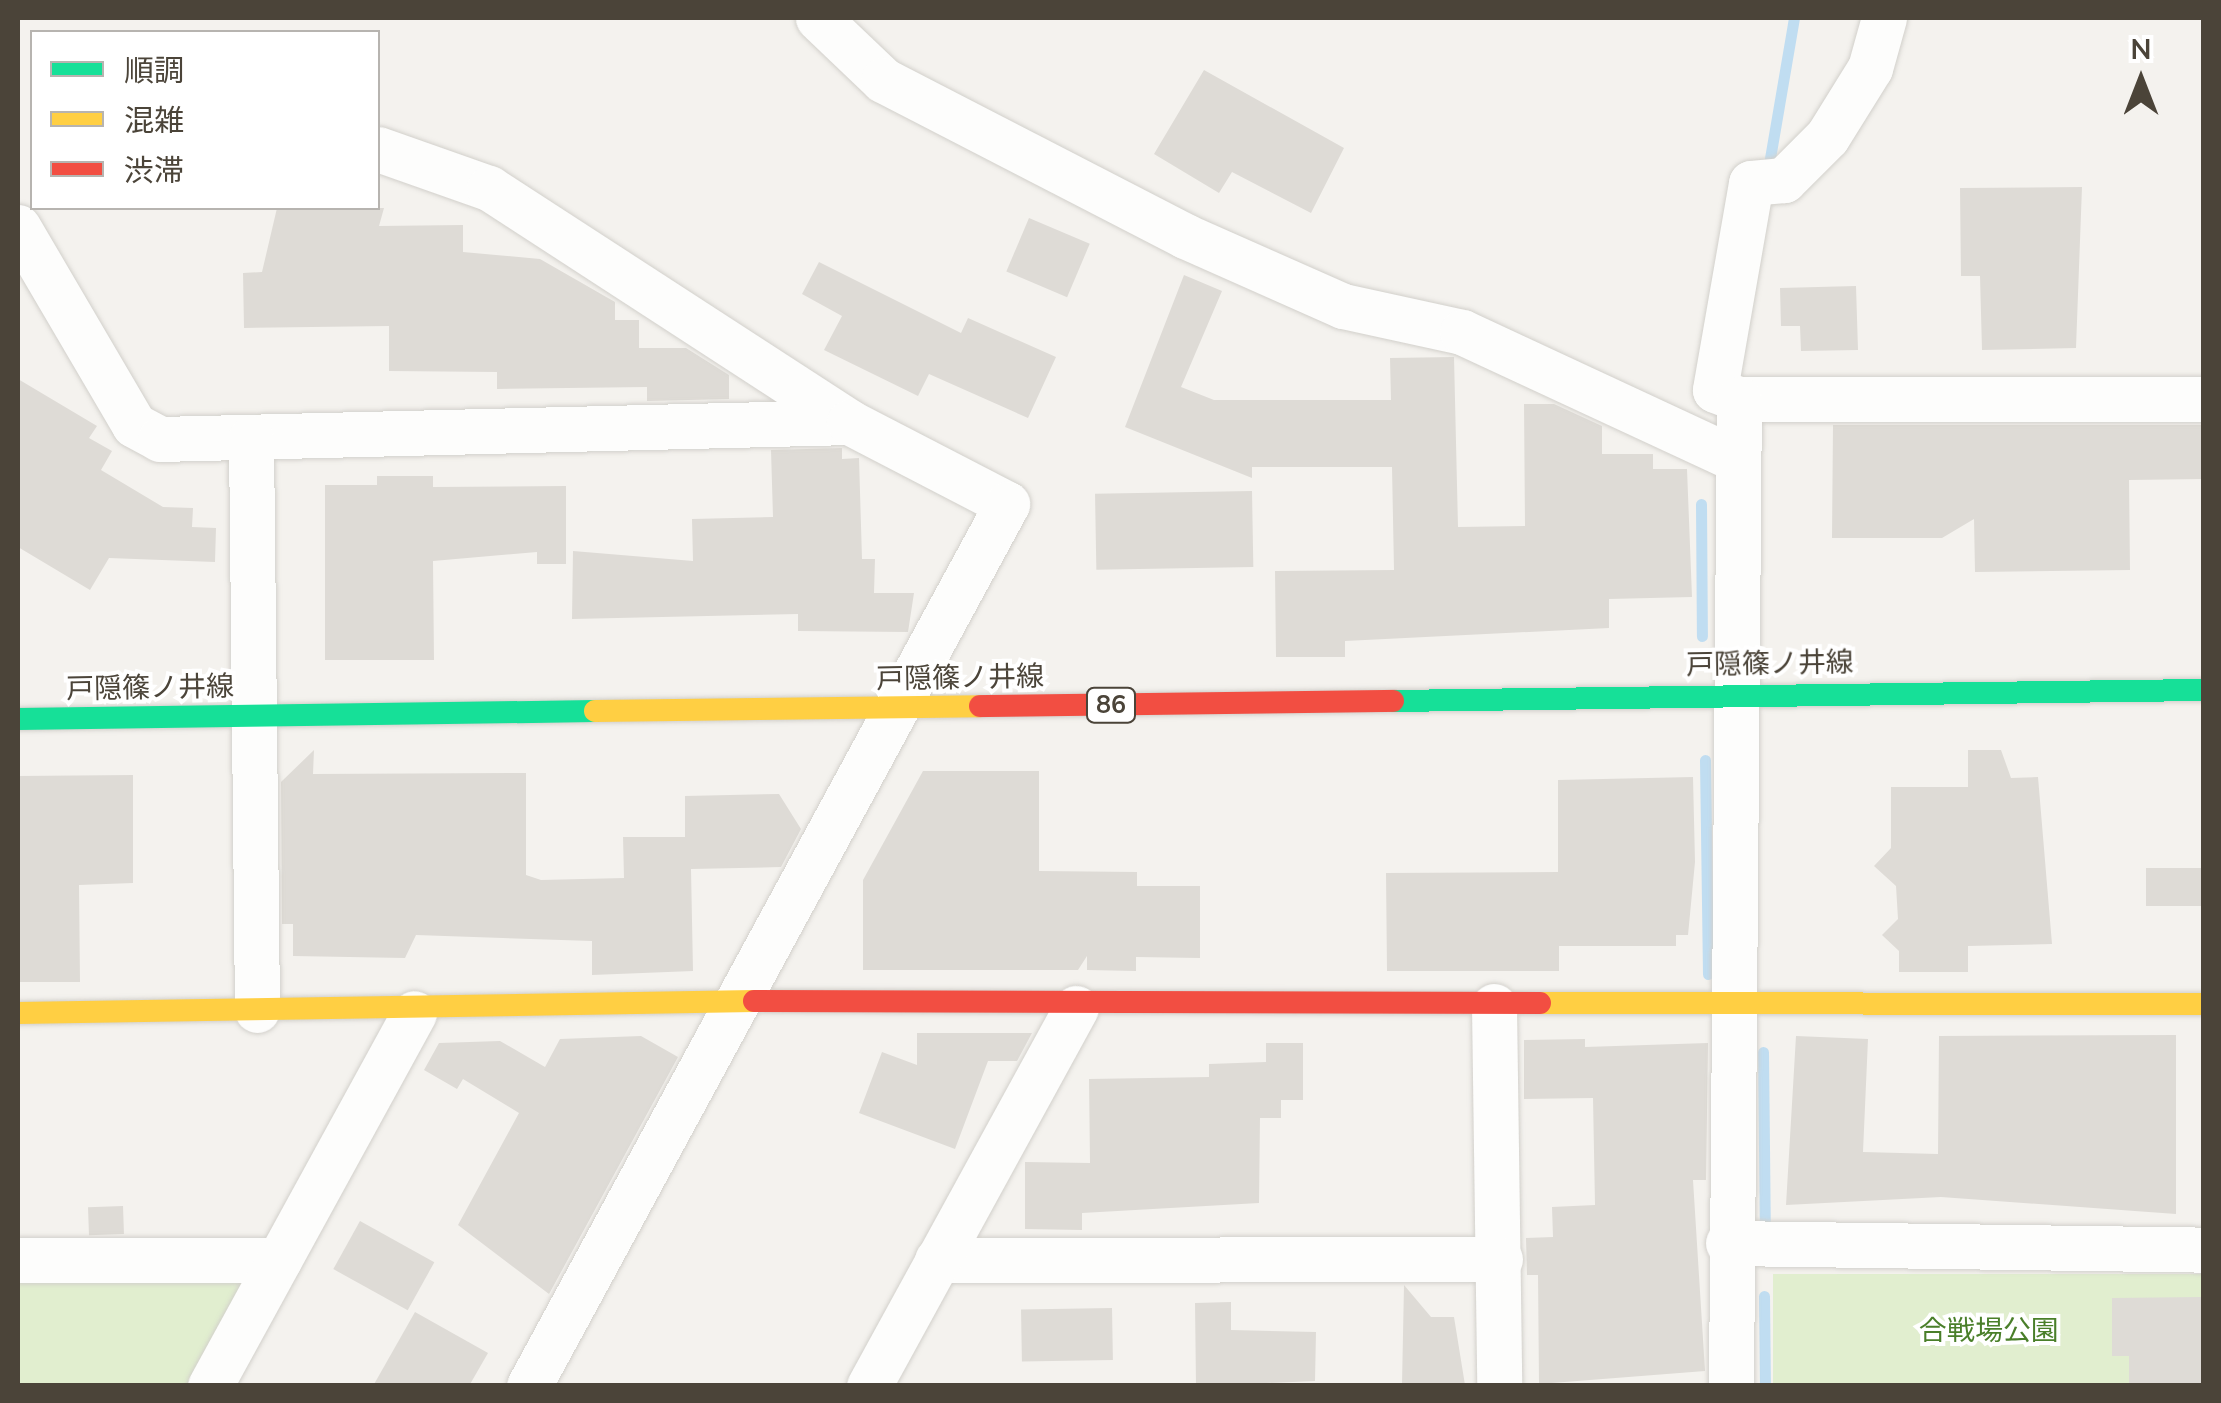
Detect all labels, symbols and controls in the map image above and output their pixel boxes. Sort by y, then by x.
legend [30,30,380,210]
north arrow [2091,30,2191,130]
text: N [2131,31,2151,69]
text: 順調 [124,51,184,92]
text: 混雑 [124,101,184,142]
text: 渋滞 [124,151,184,192]
street label: 戸隠篠ノ井線 [1686,646,1854,682]
street label: 戸隠篠ノ井線 [876,660,1044,696]
street label: 戸隠篠ノ井線 [66,670,234,706]
road number: 86 [1086,685,1136,725]
park label: 合戦場公園 [1919,1314,2059,1348]

